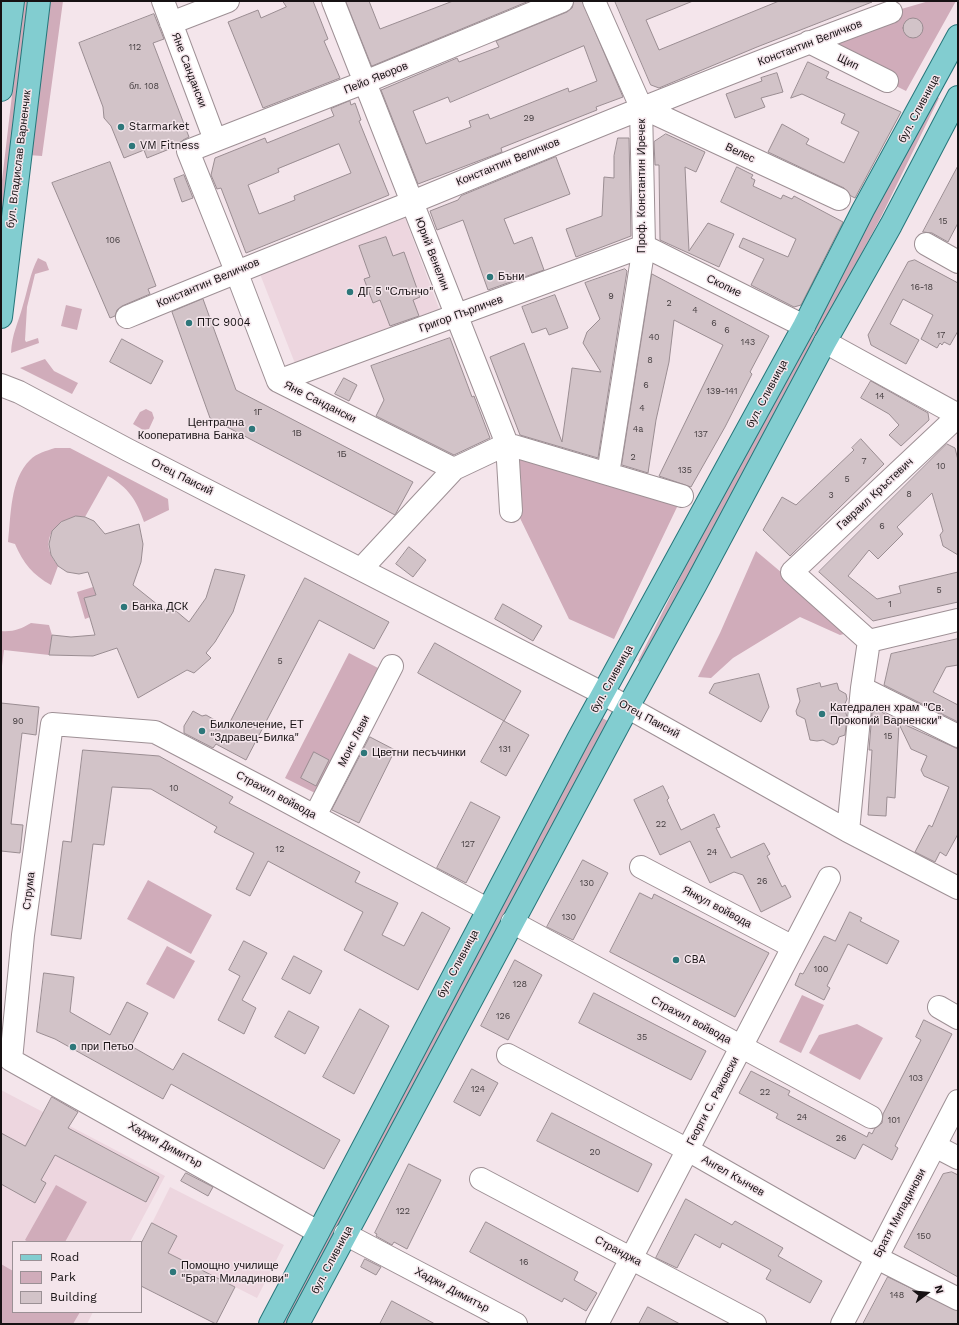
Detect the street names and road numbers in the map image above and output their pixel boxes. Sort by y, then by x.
street label: Константин Величков [756,17,864,69]
street label: Яне Сандански [169,31,209,109]
street label: Щип [835,51,861,73]
street label: Пейо Яворов [342,59,410,97]
street label: бул. Сливница [895,73,943,145]
street label: бул. Владислав Варненчик [4,89,34,229]
street label: Проф. Константин Иречек [635,119,649,253]
street label: Константин Величков [454,135,562,189]
street label: Велес [723,140,757,166]
street label: Юрий Венелин [412,216,452,292]
street label: Константин Величков [155,255,261,311]
street label: Скопие [704,272,744,300]
street label: Григор Пърличев [417,293,505,335]
street label: бул. Сливница [743,358,791,430]
street label: Яне Сандански [282,378,358,426]
street label: Гавраил Кръстевич [834,455,916,533]
street label: Отец Паисий [149,456,215,498]
street label: бул. Сливница [588,643,636,715]
street label: Отец Паисий [616,697,682,741]
street label: Моис Леви [335,713,373,769]
street label: Страхил войвода [234,768,318,822]
street label: Струма [20,871,38,911]
street label: Янкул войвода [680,883,754,931]
street label: бул. Сливница [434,928,482,1000]
street label: Страхил войвода [649,993,733,1047]
street label: Георги С. Раковски [684,1054,742,1148]
street label: Хаджи Димитър [126,1119,204,1171]
street label: Ангел Кънчев [699,1153,767,1199]
street label: Братя Миладинови [871,1166,929,1260]
street label: бул. Сливница [308,1224,356,1296]
street label: Странджа [592,1233,644,1269]
street label: Хаджи Димитър [412,1265,492,1315]

